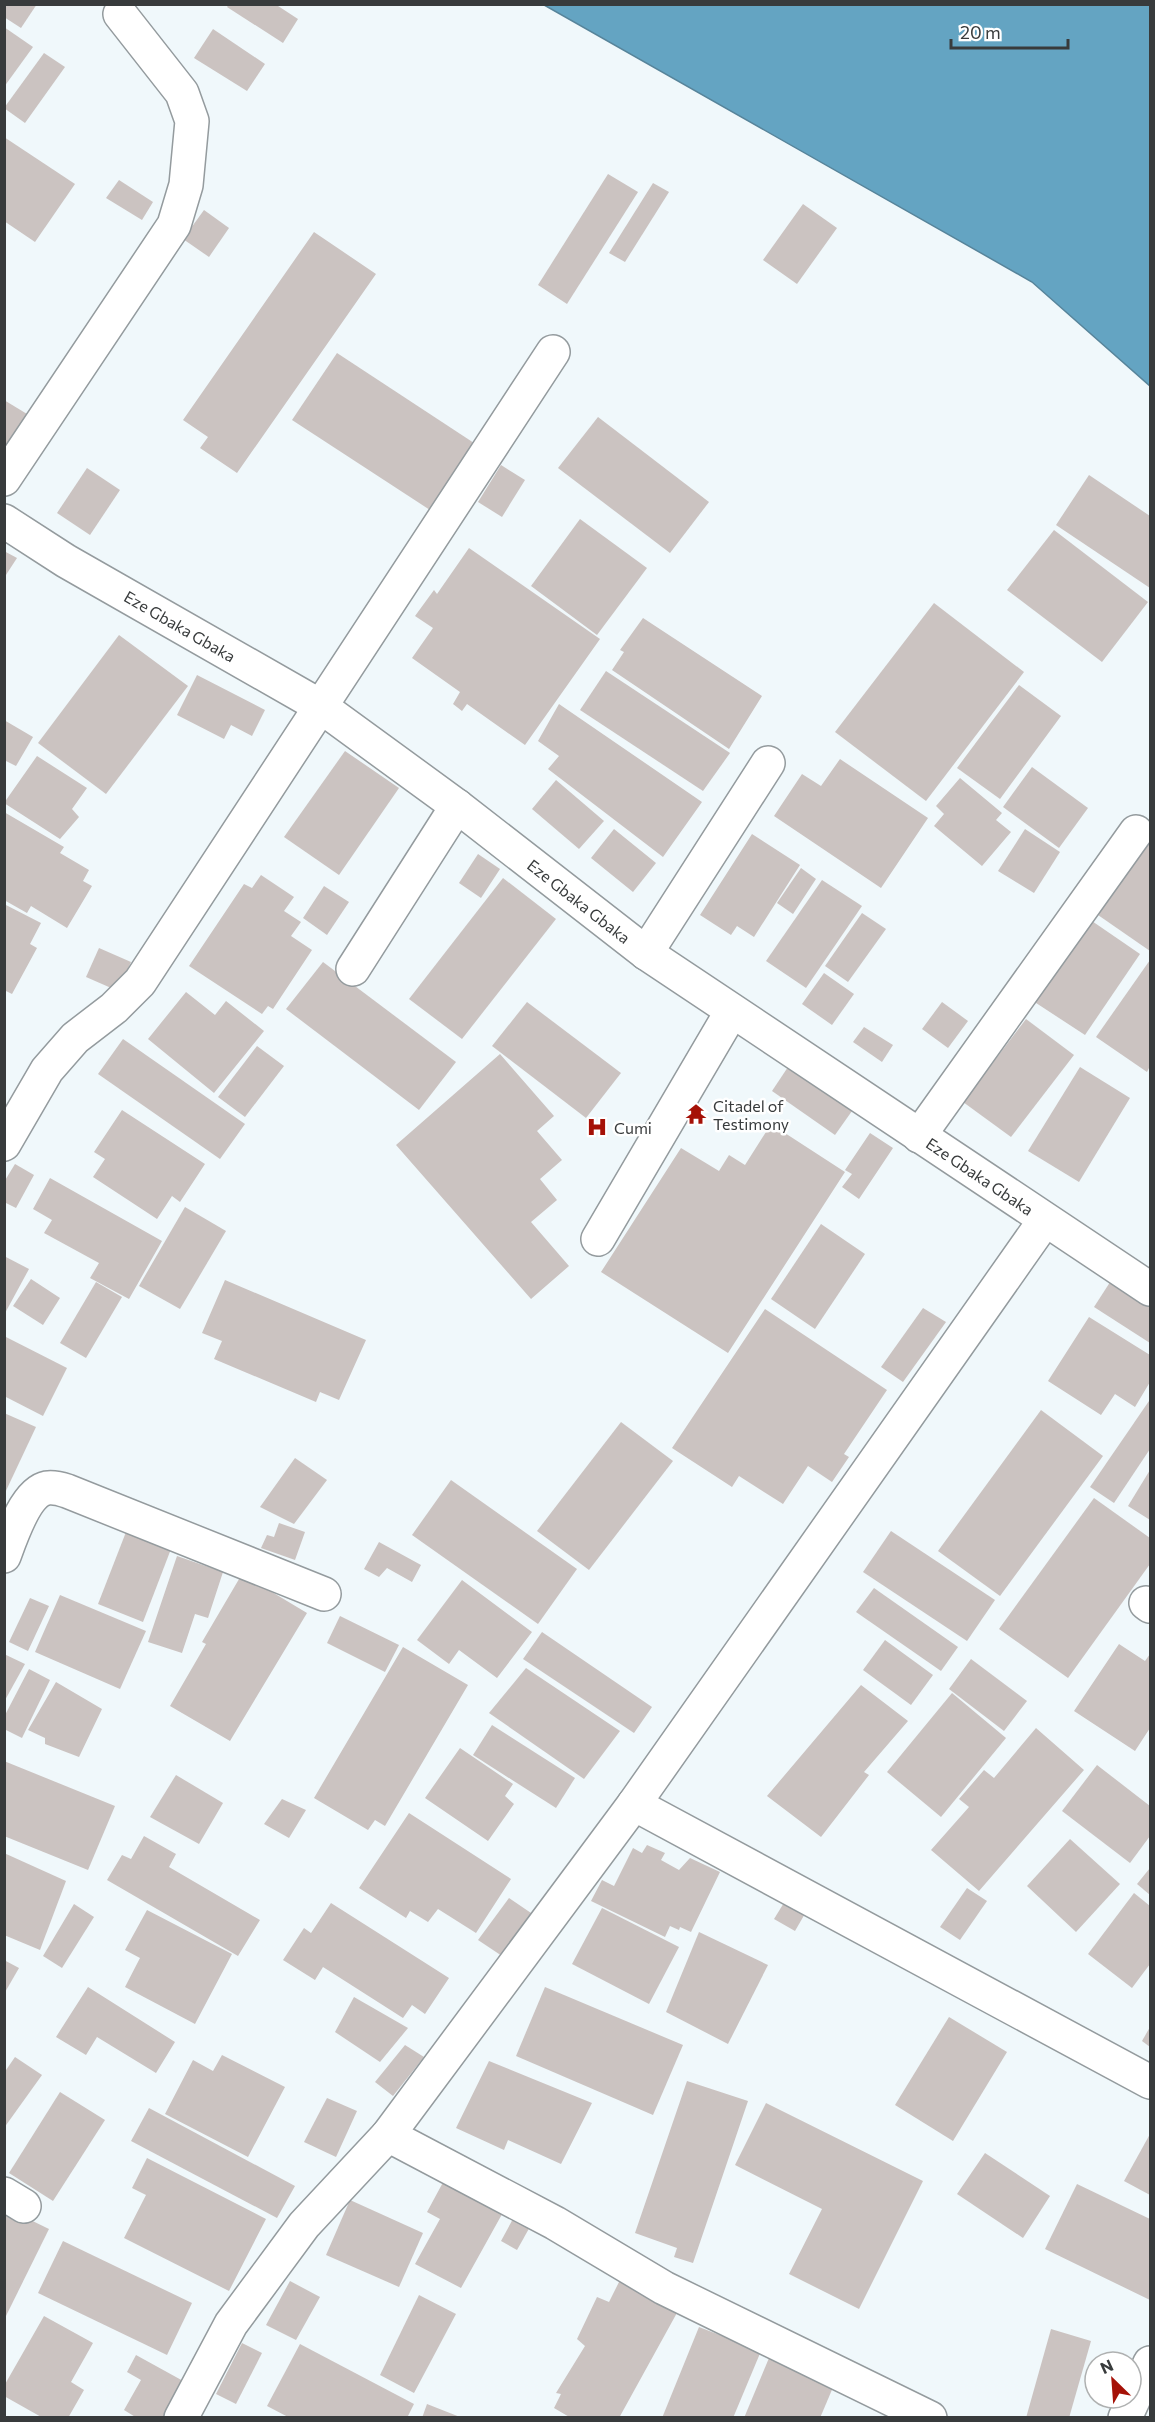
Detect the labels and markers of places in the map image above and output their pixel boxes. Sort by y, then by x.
place label: Citadel of Testimony [713,1096,789,1133]
temple icon: Citadel of Testimony [684,1102,708,1126]
hospital icon: Cumi [585,1115,609,1139]
place label: Cumi [614,1118,652,1137]

